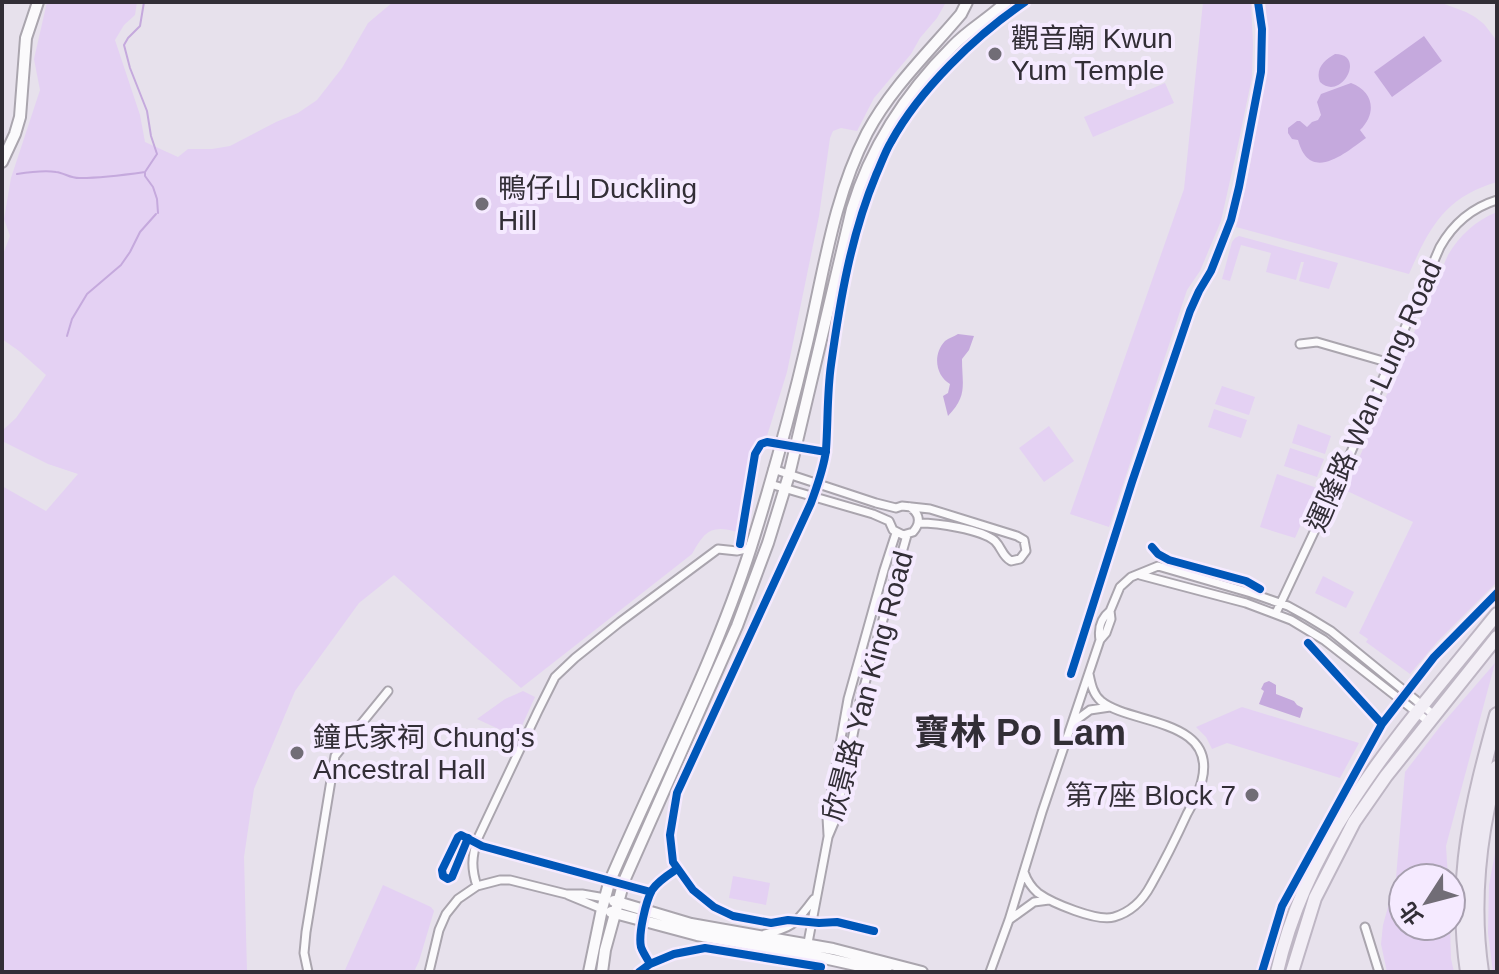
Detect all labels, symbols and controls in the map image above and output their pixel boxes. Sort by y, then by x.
place label: 觀音廟 Kwun Yum Temple [1011,23,1173,86]
marker: 觀音廟 Kwun Yum Temple [986,45,1004,63]
place label: 鴨仔山 Duckling Hill [498,173,697,236]
marker: 鴨仔山 Duckling Hill [473,195,491,213]
street label: 運隆路 Wan Lung Road [1300,256,1448,536]
street label: 欣景路 Yan King Road [817,548,919,824]
district label: 寶林 Po Lam [914,712,1126,753]
place label: 鐘氏家祠 Chung's Ancestral Hall [313,722,535,785]
marker: 鐘氏家祠 Chung's Ancestral Hall [288,744,306,762]
place label: 第7座 Block 7 [1065,780,1236,811]
marker: 第7座 Block 7 [1243,786,1261,804]
north arrow [1387,862,1467,942]
text: 北 [1395,897,1428,930]

